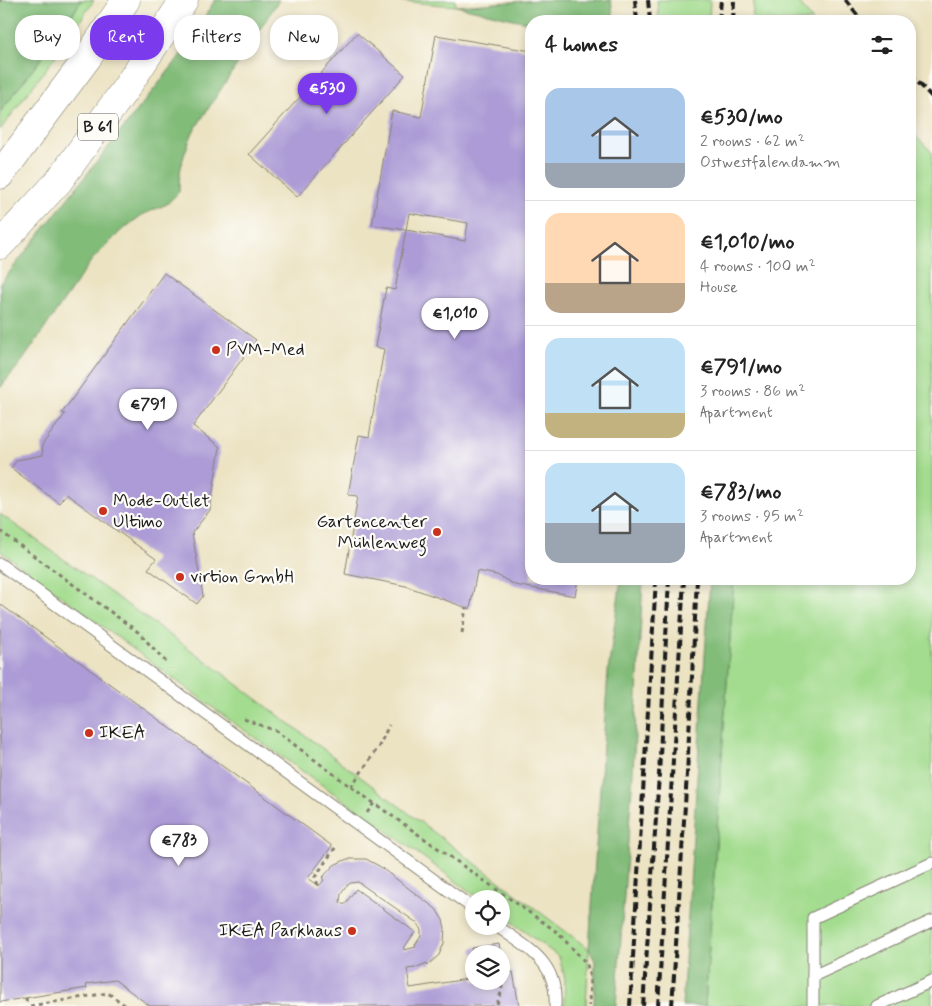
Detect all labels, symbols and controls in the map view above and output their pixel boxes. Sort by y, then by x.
chip: Buy [15,15,80,60]
chip: Rent [90,15,164,60]
chip: Filters [174,15,260,60]
chip: New [270,15,338,60]
text: 4 homes [545,31,618,59]
icon: filters [868,31,896,59]
pin: €530 [297,72,357,115]
text: €530 [309,78,345,99]
text: €530/mo [700,103,783,131]
icon: home [585,108,645,168]
road number: B 61 [78,114,118,140]
text: 2 rooms · 62 m² [700,131,805,152]
text: Ostwestfalendamm [700,152,840,173]
text: €1,010/mo [700,228,794,256]
icon: home [585,233,645,293]
text: 4 rooms · 100 m² [700,256,816,277]
text: House [700,277,738,298]
pin: €1,010 [414,298,496,340]
text: €1,010 [432,303,478,324]
place label: PVM-Med [226,338,305,362]
marker: PVM-Med [210,344,222,356]
text: €791/mo [700,353,782,381]
icon: home [585,358,645,418]
text: 3 rooms · 86 m² [700,381,805,402]
pin: €791 [118,388,178,431]
text: €791 [130,394,166,415]
text: Apartment [700,402,773,423]
text: €783/mo [700,478,781,506]
icon: home [585,483,645,543]
place label: Mode-Outlet Ultimo [113,489,210,534]
marker: Mode-Outlet Ultimo [97,505,109,517]
text: 3 rooms · 95 m² [700,506,804,527]
place label: Gartencenter Mühlenweg [317,510,428,557]
marker: Gartencenter Mühlenweg [431,526,443,538]
text: Apartment [700,527,773,548]
place label: virtion GmbH [190,565,294,589]
marker: virtion GmbH [174,571,186,583]
place label: IKEA [99,721,146,745]
marker: IKEA [83,727,95,739]
pin: €783 [149,824,209,867]
text: €783 [161,830,197,851]
map controls [465,890,510,990]
button: locate [465,890,510,935]
place label: IKEA Parkhaus [219,919,342,943]
marker: IKEA Parkhaus [346,925,358,937]
button: layers [465,945,510,990]

